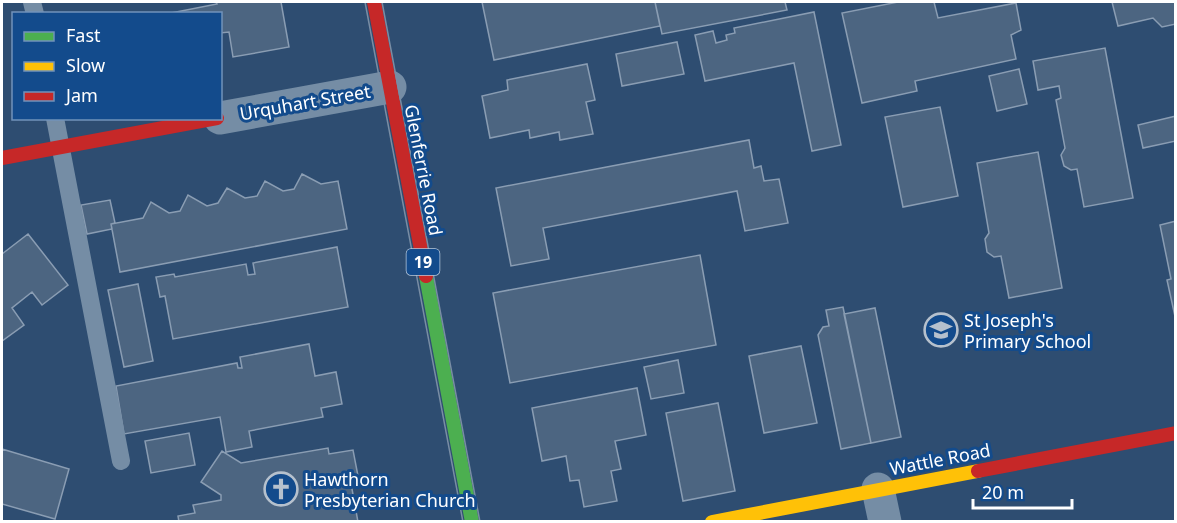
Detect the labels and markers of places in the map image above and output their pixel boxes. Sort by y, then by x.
place label: St Joseph's Primary School [964,308,1091,353]
school or university icon: St Joseph's Primary School [923,312,959,348]
place label: Hawthorn Presbyterian Church [304,467,476,512]
church icon: Hawthorn Presbyterian Church [263,471,299,507]

